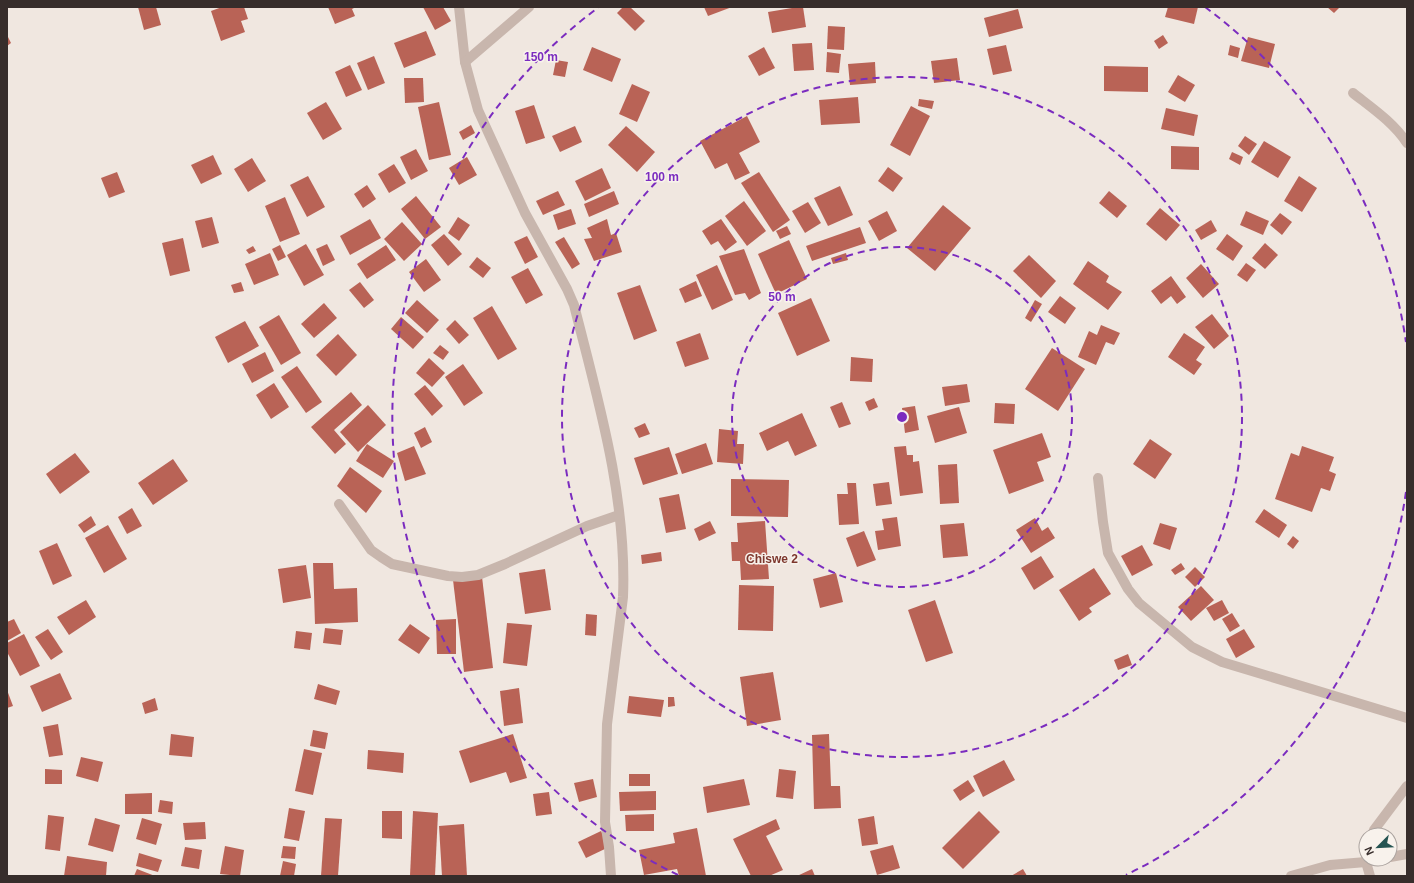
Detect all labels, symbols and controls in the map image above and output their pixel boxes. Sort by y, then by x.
text: 150 m [524,50,558,64]
text: 100 m [645,170,679,184]
text: 50 m [768,290,796,304]
centre of rings [895,410,909,424]
district label: Chiswe 2 [746,552,798,566]
north arrow [1358,827,1398,867]
text: N [1362,845,1376,857]

